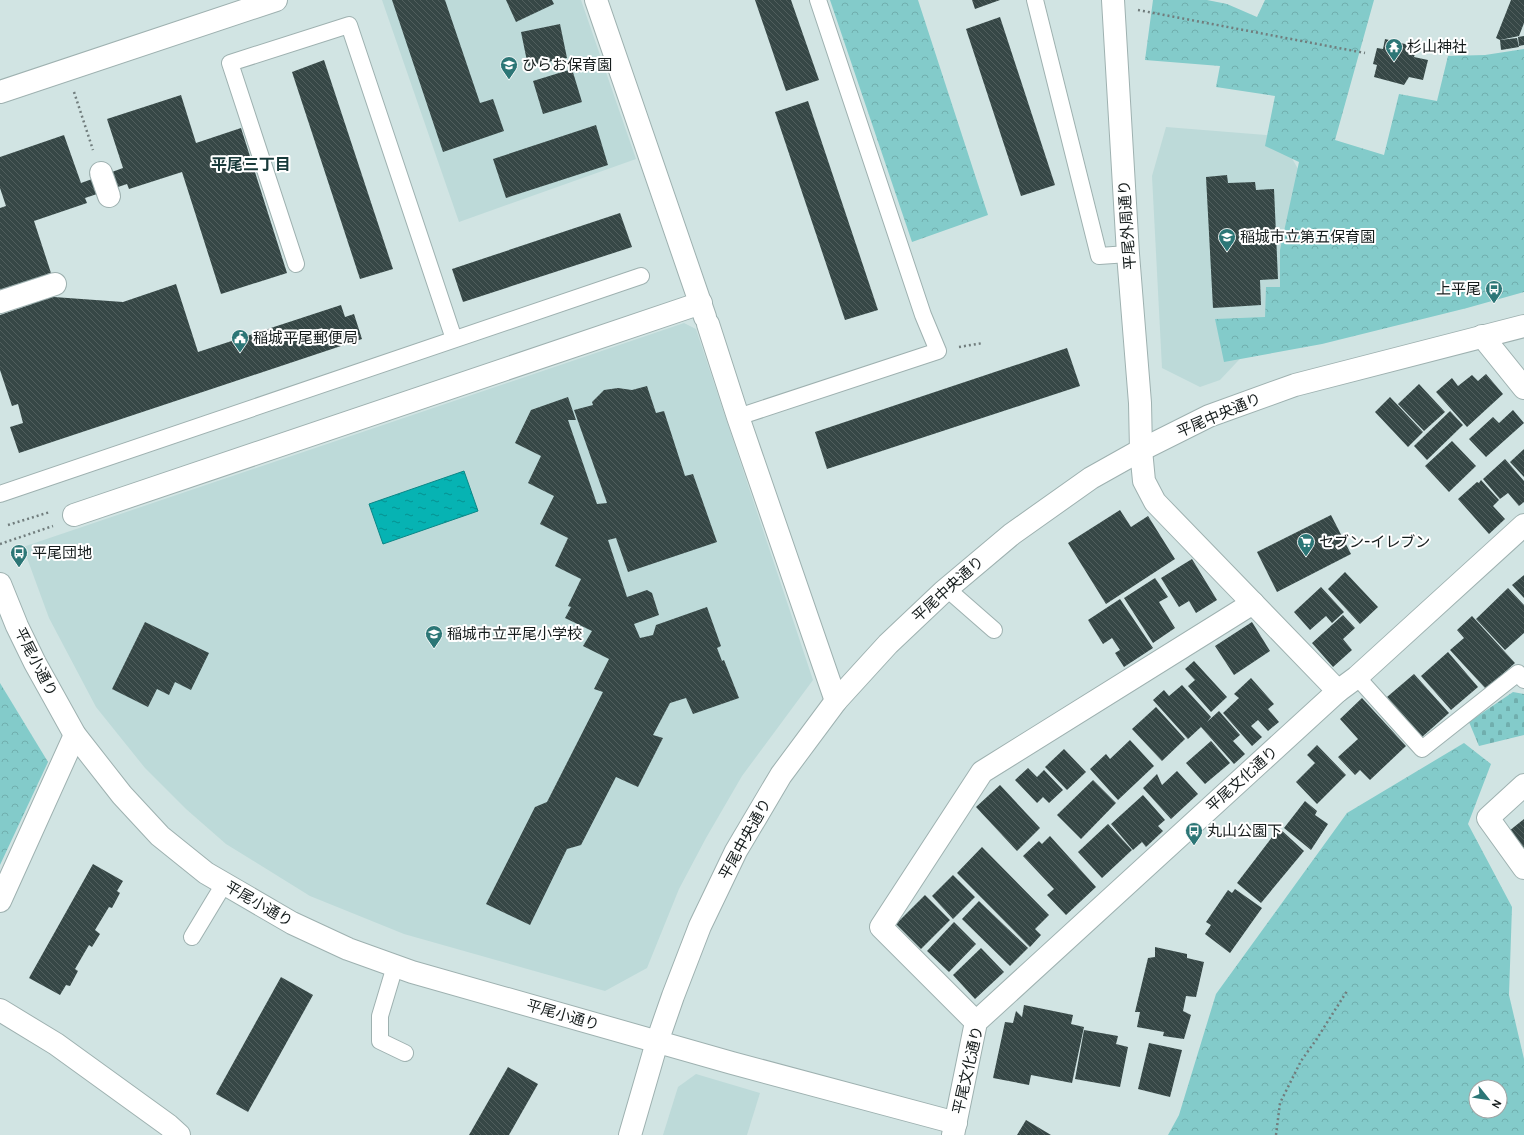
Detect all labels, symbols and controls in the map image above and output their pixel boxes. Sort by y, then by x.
temple icon: 杉山神社 [1384,37,1404,62]
place label: 杉山神社 [1407,38,1467,56]
school or university icon: ひらお保育園 [499,55,519,80]
place label: ひらお保育園 [522,56,612,74]
district label: 平尾三丁目 [211,155,291,174]
street label: 平尾外周通り [1115,179,1139,271]
school or university icon: 稲城市立第五保育園 [1217,227,1237,252]
place label: 稲城市立第五保育園 [1240,228,1375,246]
bus stop icon: 上平尾 [1484,279,1504,304]
place label: 上平尾 [1436,280,1481,298]
public building icon: 稲城平尾郵便局 [230,328,250,353]
place label: 稲城平尾郵便局 [253,329,358,347]
street label: 平尾中央通り [1174,389,1264,441]
supermarket icon: セブン-イレブン [1296,532,1316,557]
place label: セブン-イレブン [1319,533,1430,551]
bus stop icon: 平尾団地 [9,543,29,568]
place label: 平尾団地 [32,544,92,562]
street label: 平尾中央通り [909,552,987,626]
street label: 平尾小通り [11,624,61,700]
school or university icon: 稲城市立平尾小学校 [424,624,444,649]
place label: 稲城市立平尾小学校 [447,625,582,643]
street label: 平尾文化通り [1203,742,1281,816]
street label: 平尾中央通り [715,795,775,883]
bus stop icon: 丸山公園下 [1184,821,1204,846]
place label: 丸山公園下 [1207,822,1282,840]
street label: 平尾小通り [222,877,296,931]
street label: 平尾小通り [524,996,602,1034]
street label: 平尾文化通り [949,1024,987,1116]
north arrow [1468,1079,1508,1119]
text: N [1489,1097,1505,1111]

